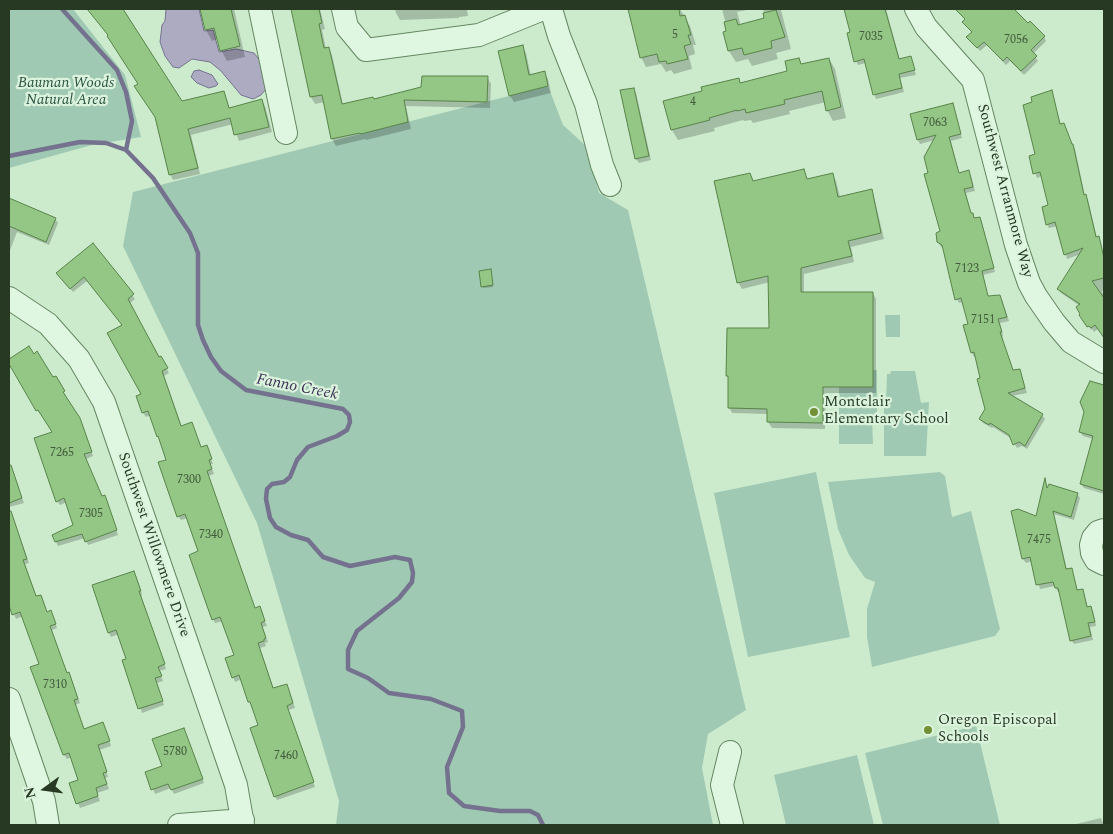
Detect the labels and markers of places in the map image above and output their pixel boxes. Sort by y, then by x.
place label: Montclair Elementary School [824,394,949,429]
marker: Montclair Elementary School [808,406,820,418]
place label: Oregon Episcopal Schools [938,712,1057,747]
marker: Oregon Episcopal Schools [922,724,934,736]

